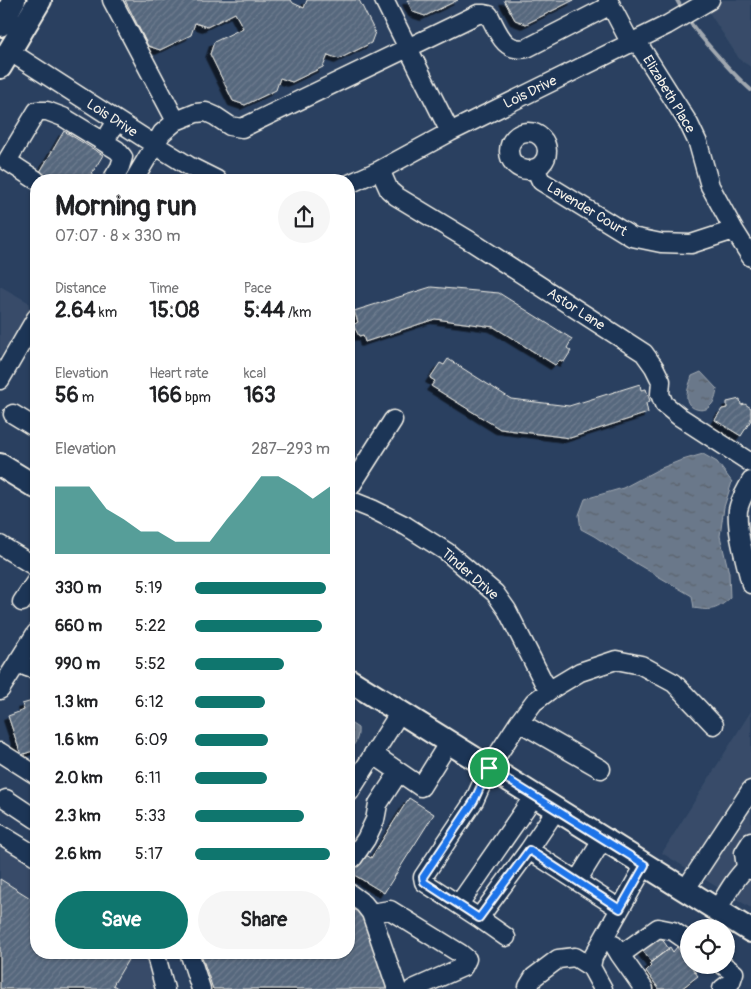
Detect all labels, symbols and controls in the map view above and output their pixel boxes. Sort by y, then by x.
street label: Elizabeth Place [639,52,699,136]
street label: Lois Drive [501,72,559,112]
street label: Lois Drive [83,95,141,141]
street label: Lavender Court [544,178,631,240]
text: Morning run [55,189,197,224]
button: share [278,191,330,243]
text: 07:07 · 8 × 330 m [55,226,180,246]
text: Distance [55,280,106,297]
text: Time [149,280,179,297]
text: Pace [244,280,271,297]
street label: Astor Lane [544,284,608,334]
text: 2.64 [55,297,96,324]
text: 15:08 [149,297,199,324]
text: 5:44 [244,297,285,324]
text: km [96,304,117,321]
text: /km [285,304,311,321]
text: Elevation [55,365,108,382]
text: Heart rate [149,365,208,382]
text: kcal [244,365,266,382]
text: 56 [55,382,79,409]
text: 166 [149,382,182,409]
text: 163 [244,382,276,409]
text: m [79,389,94,406]
text: bpm [182,389,211,406]
text: Elevation [55,439,116,459]
text: 287–293 m [251,439,330,459]
street label: Tinder Drive [438,545,502,603]
text: 330 m [55,578,101,598]
text: 5:19 [135,578,162,598]
text: 660 m [55,616,102,636]
text: 5:22 [135,616,166,636]
text: 990 m [55,654,100,674]
text: 5:52 [135,654,166,674]
text: 1.3 km [55,692,98,712]
text: 6:12 [135,692,164,712]
text: 1.6 km [55,730,98,750]
text: 6:09 [135,730,168,750]
pin [468,747,510,789]
icon: arrive [475,754,503,782]
text: 2.0 km [55,768,103,788]
text: 6:11 [135,768,161,788]
text: 2.3 km [55,806,101,826]
text: 5:33 [135,806,166,826]
text: 2.6 km [55,844,101,864]
text: 5:17 [135,844,163,864]
button: Save [55,891,188,949]
button: Share [198,891,330,949]
map controls [680,919,735,974]
button: locate [680,919,735,974]

